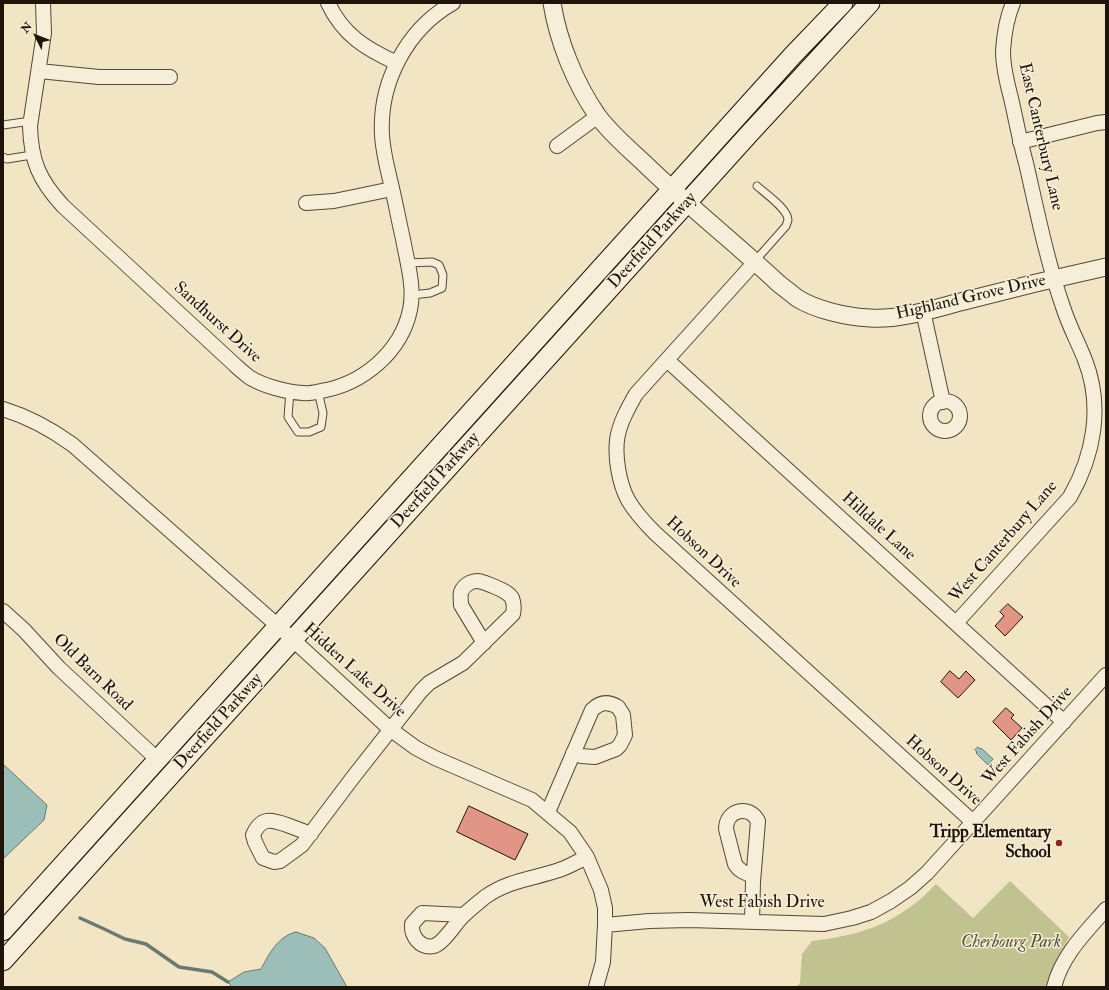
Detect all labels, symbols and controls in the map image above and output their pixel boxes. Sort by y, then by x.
north arrow [16,16,56,56]
text: N [19,20,35,36]
street label: East Canterbury Lane [1013,61,1067,213]
street label: Deerfield Parkway [604,189,702,293]
street label: Highland Grove Drive [894,271,1048,325]
street label: Sandhurst Drive [169,278,265,368]
street label: Deerfield Parkway [387,429,485,533]
street label: West Canterbury Lane [946,477,1062,607]
street label: Hilldale Lane [837,488,919,566]
street label: Hobson Drive [661,513,745,593]
street label: Hidden Lake Drive [298,619,410,723]
street label: Old Barn Road [48,630,136,716]
street label: Deerfield Parkway [170,670,268,774]
street label: West Fabish Drive [979,683,1077,789]
street label: Hobson Drive [901,731,985,811]
place label: Tripp Elementary School [930,823,1051,863]
marker: Tripp Elementary School [1054,838,1064,848]
street label: West Fabish Drive [700,893,824,913]
park label: Cherbourg Park [961,933,1061,953]

